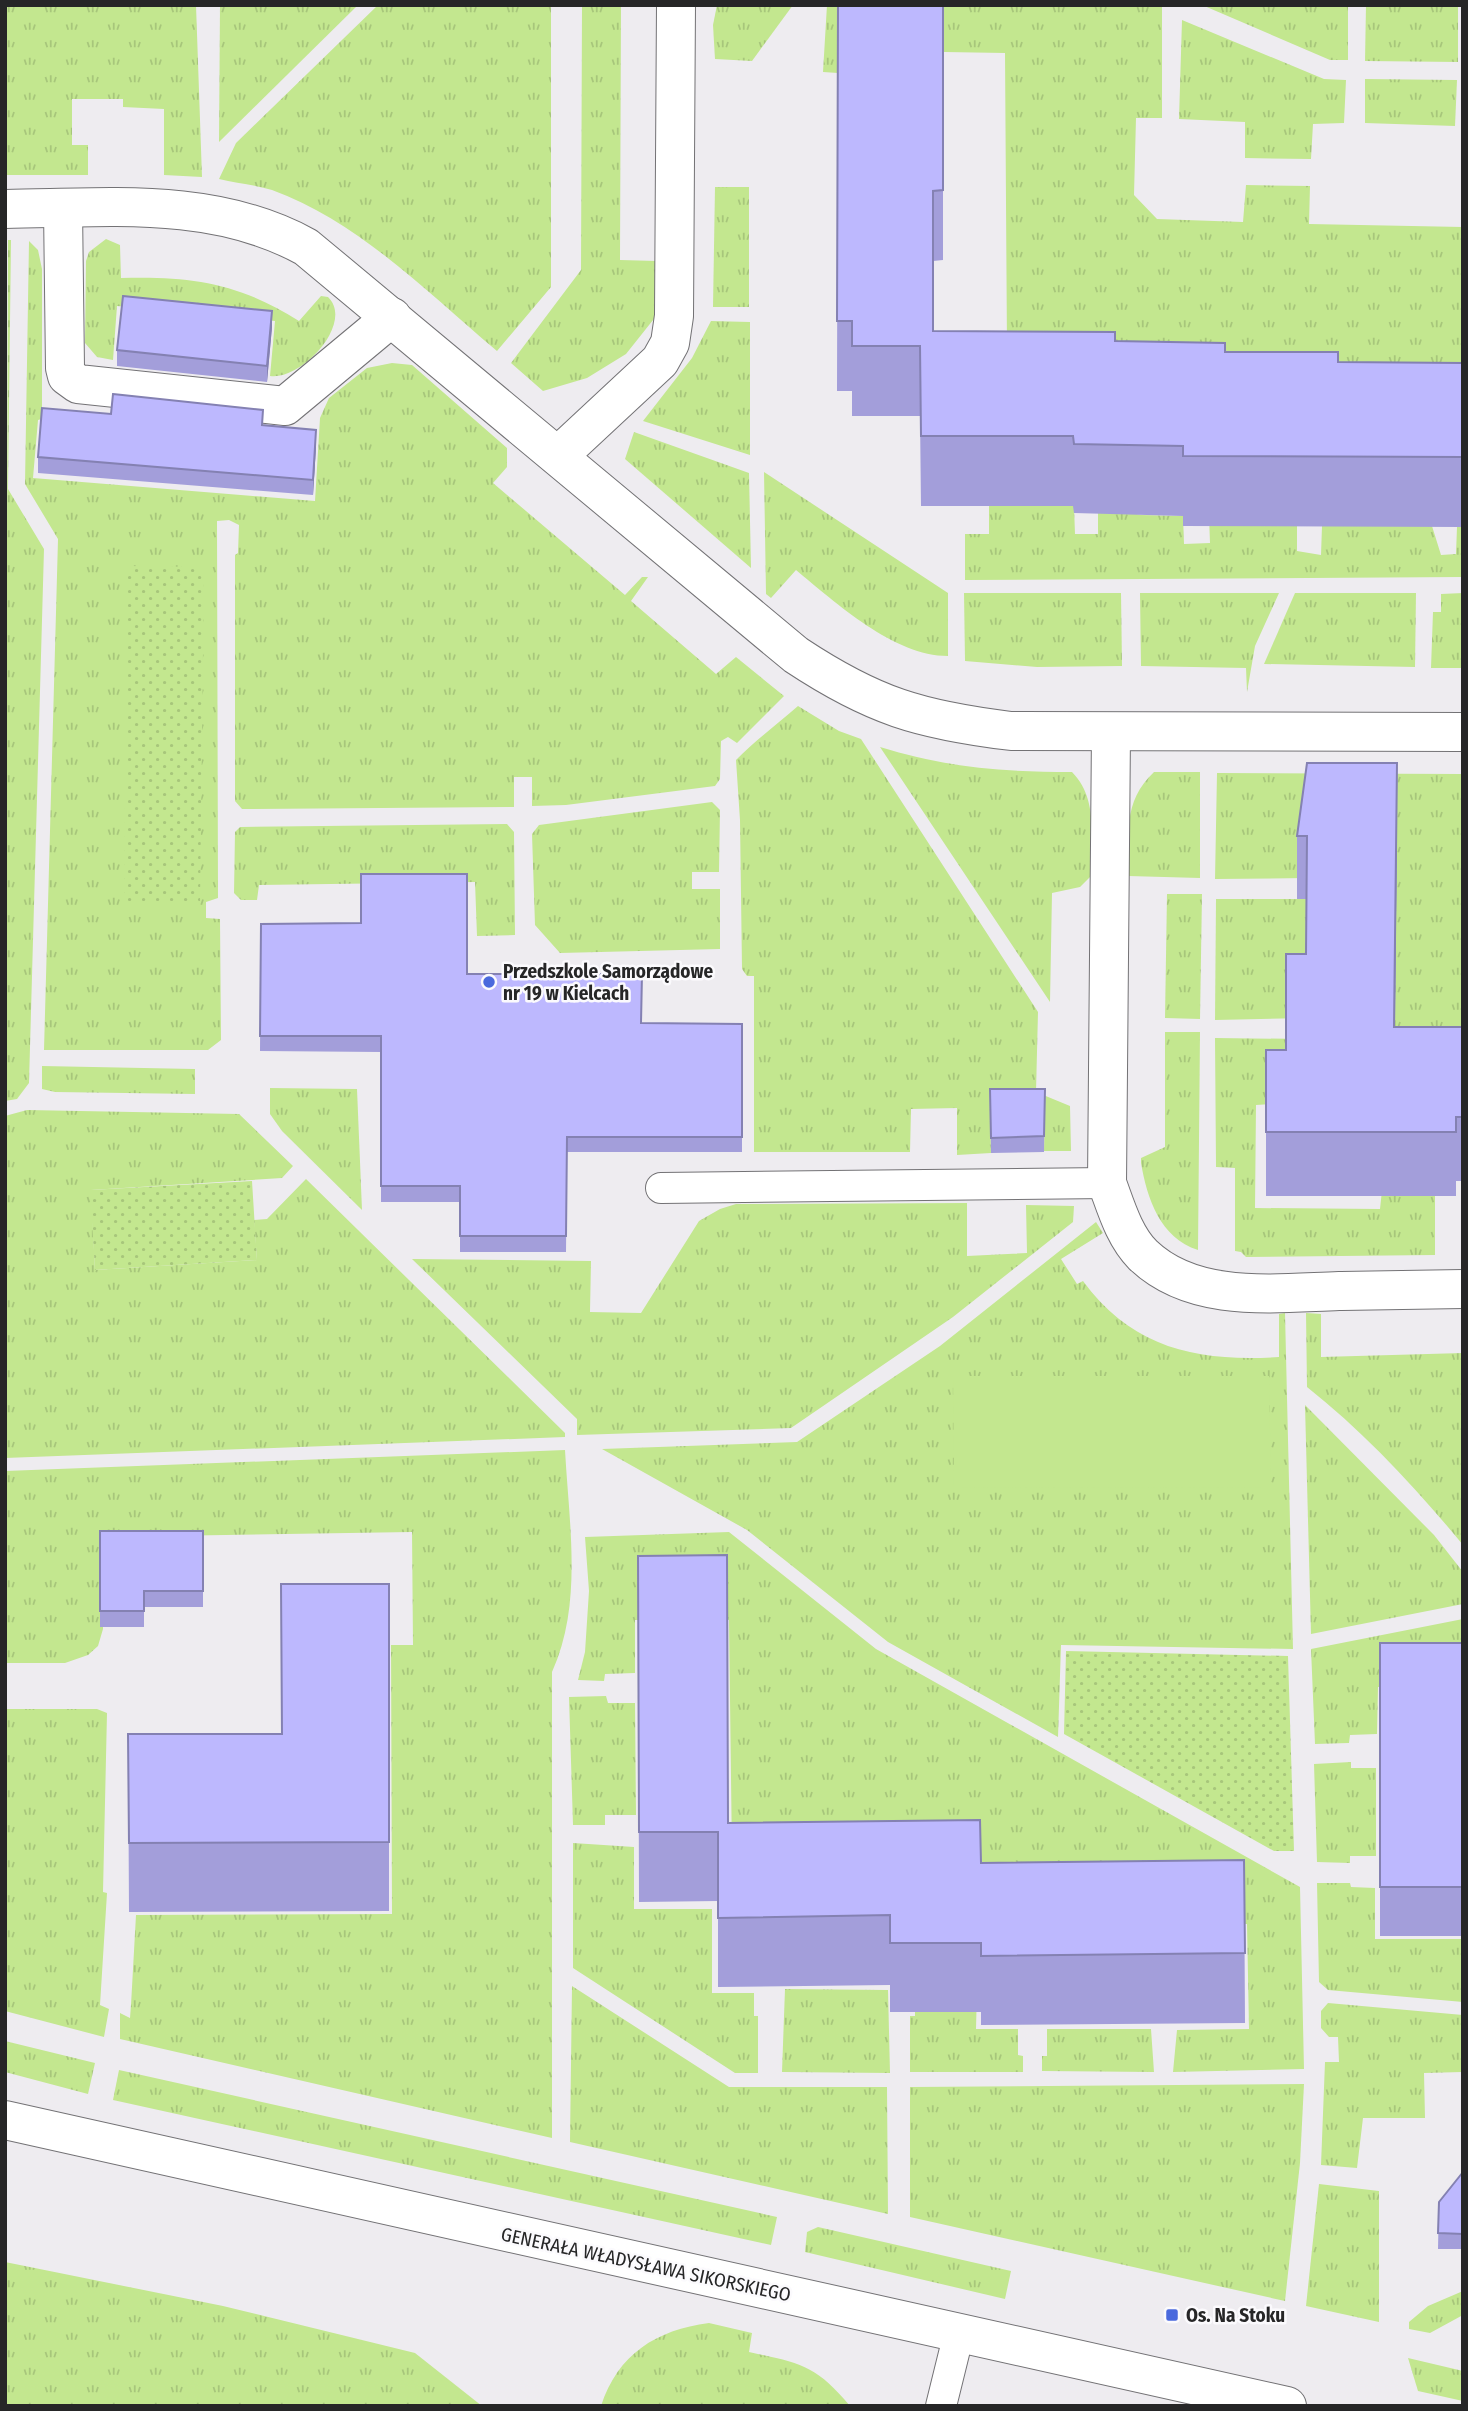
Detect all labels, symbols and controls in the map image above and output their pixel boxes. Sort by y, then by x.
place label: Przedszkole Samorządowe nr 19 w Kielcach [503,960,713,1005]
marker: Przedszkole Samorządowe nr 19 w Kielcach [481,974,497,990]
street label: GENERAŁA WŁADYSŁAWA SIKORSKIEGO [499,2223,793,2306]
place label: Os. Na Stoku [1186,2304,1285,2327]
marker: Os. Na Stoku [1164,2307,1180,2323]

